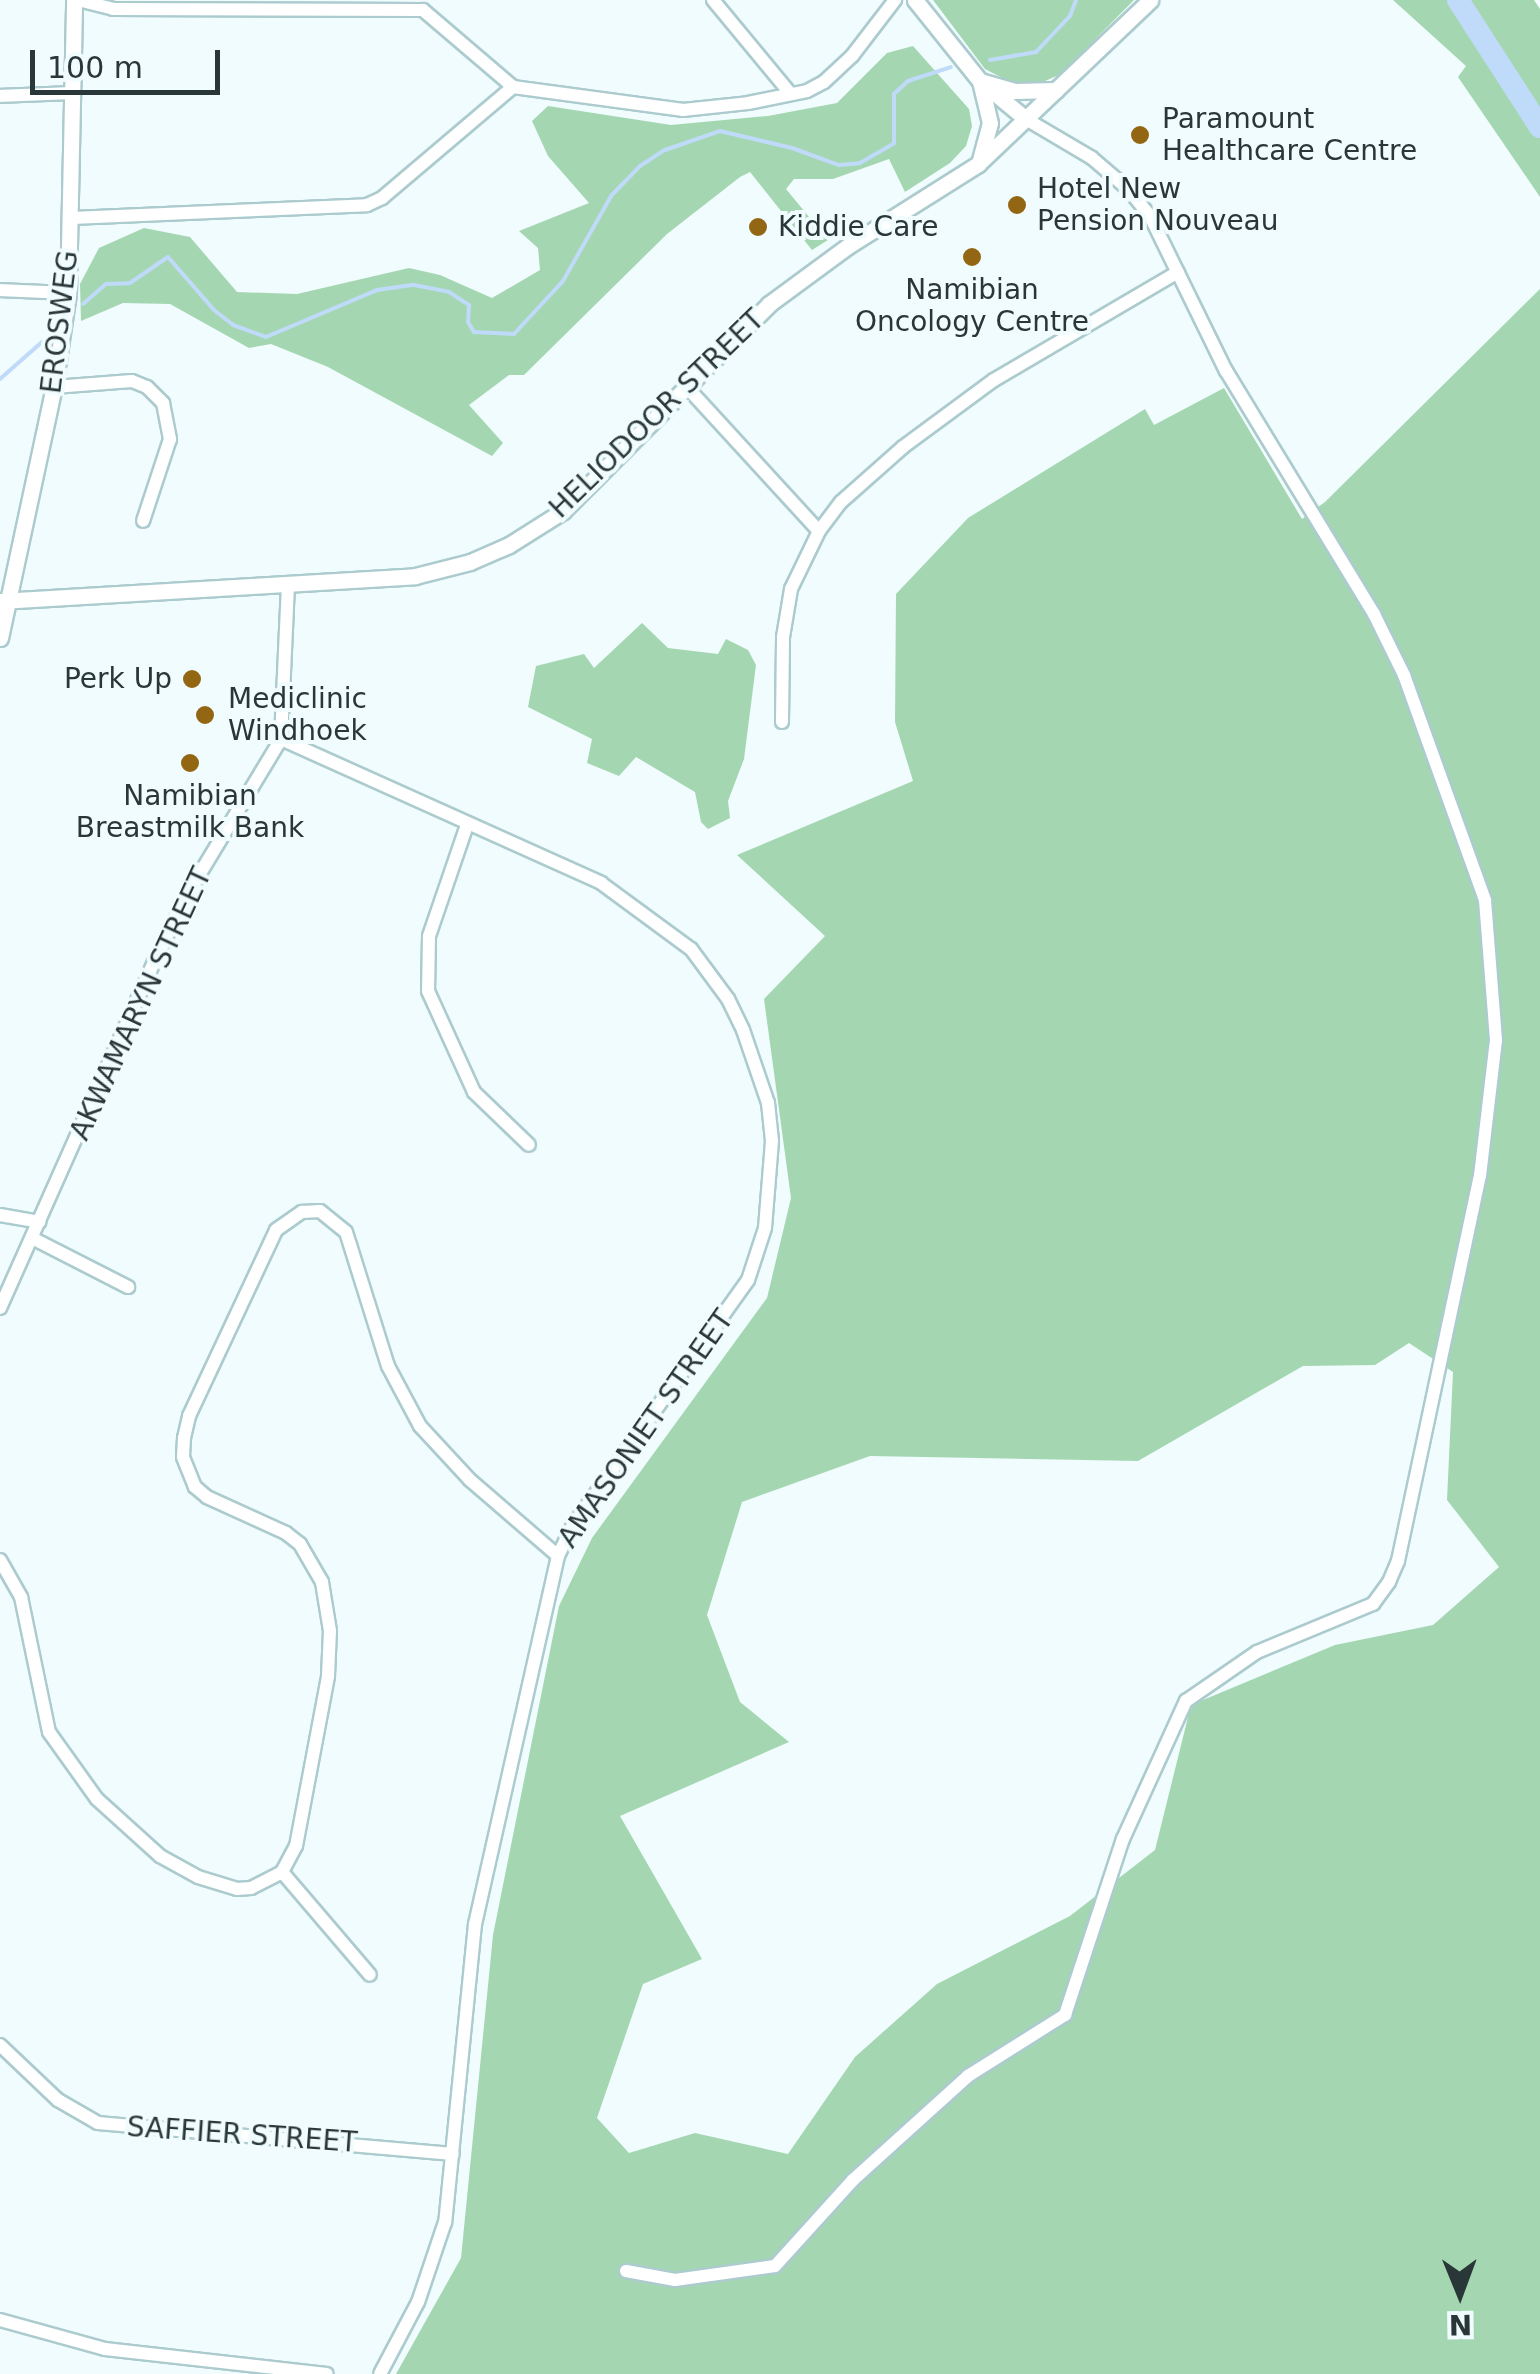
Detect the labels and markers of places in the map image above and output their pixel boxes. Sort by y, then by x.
place label: Paramount Healthcare Centre [1162,102,1417,168]
marker: Paramount Healthcare Centre [1127,122,1153,148]
place label: Hotel New Pension Nouveau [1037,172,1279,238]
marker: Hotel New Pension Nouveau [1006,194,1028,216]
place label: Kiddie Care [778,210,938,244]
marker: Kiddie Care [747,216,769,238]
marker: Namibian Oncology Centre [961,246,983,268]
place label: Namibian Oncology Centre [855,273,1089,339]
place label: Perk Up [64,662,172,696]
marker: Perk Up [181,668,203,690]
place label: Mediclinic Windhoek [228,682,367,748]
marker: Mediclinic Windhoek [192,702,218,728]
marker: Namibian Breastmilk Bank [179,752,201,774]
place label: Namibian Breastmilk Bank [76,779,304,845]

